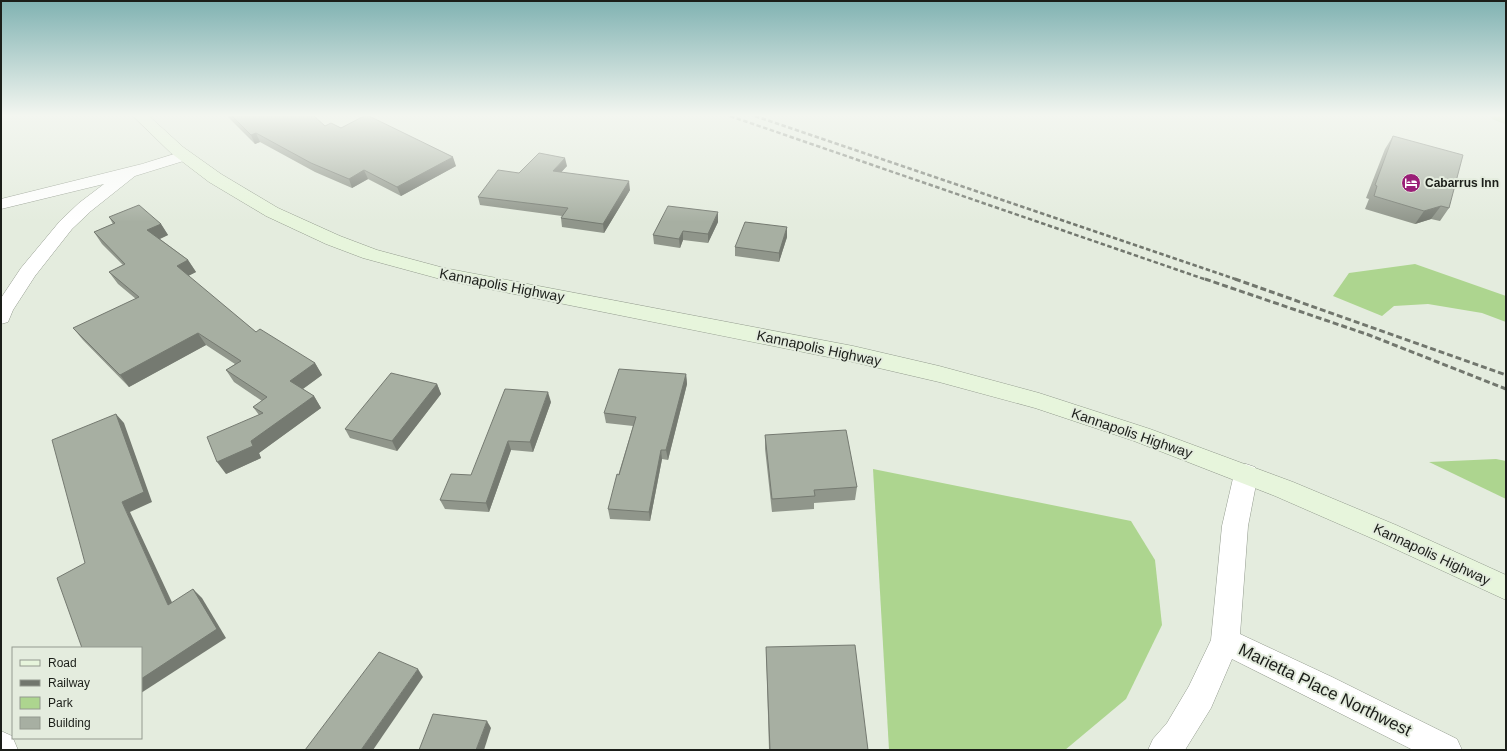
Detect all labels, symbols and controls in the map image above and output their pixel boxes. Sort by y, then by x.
hotel icon: Cabarrus Inn [1400,172,1422,194]
place label: Cabarrus Inn [1425,176,1499,190]
street label: Kannapolis Highway [438,265,566,305]
street label: Kannapolis Highway [755,327,883,369]
street label: Kannapolis Highway [1069,405,1195,461]
street label: Kannapolis Highway [1371,520,1493,588]
street label: Marietta Place Northwest [1235,640,1415,740]
legend [12,647,142,739]
text: Road [48,656,77,670]
text: Railway [48,676,90,690]
text: Park [48,696,74,710]
text: Building [48,716,91,730]

